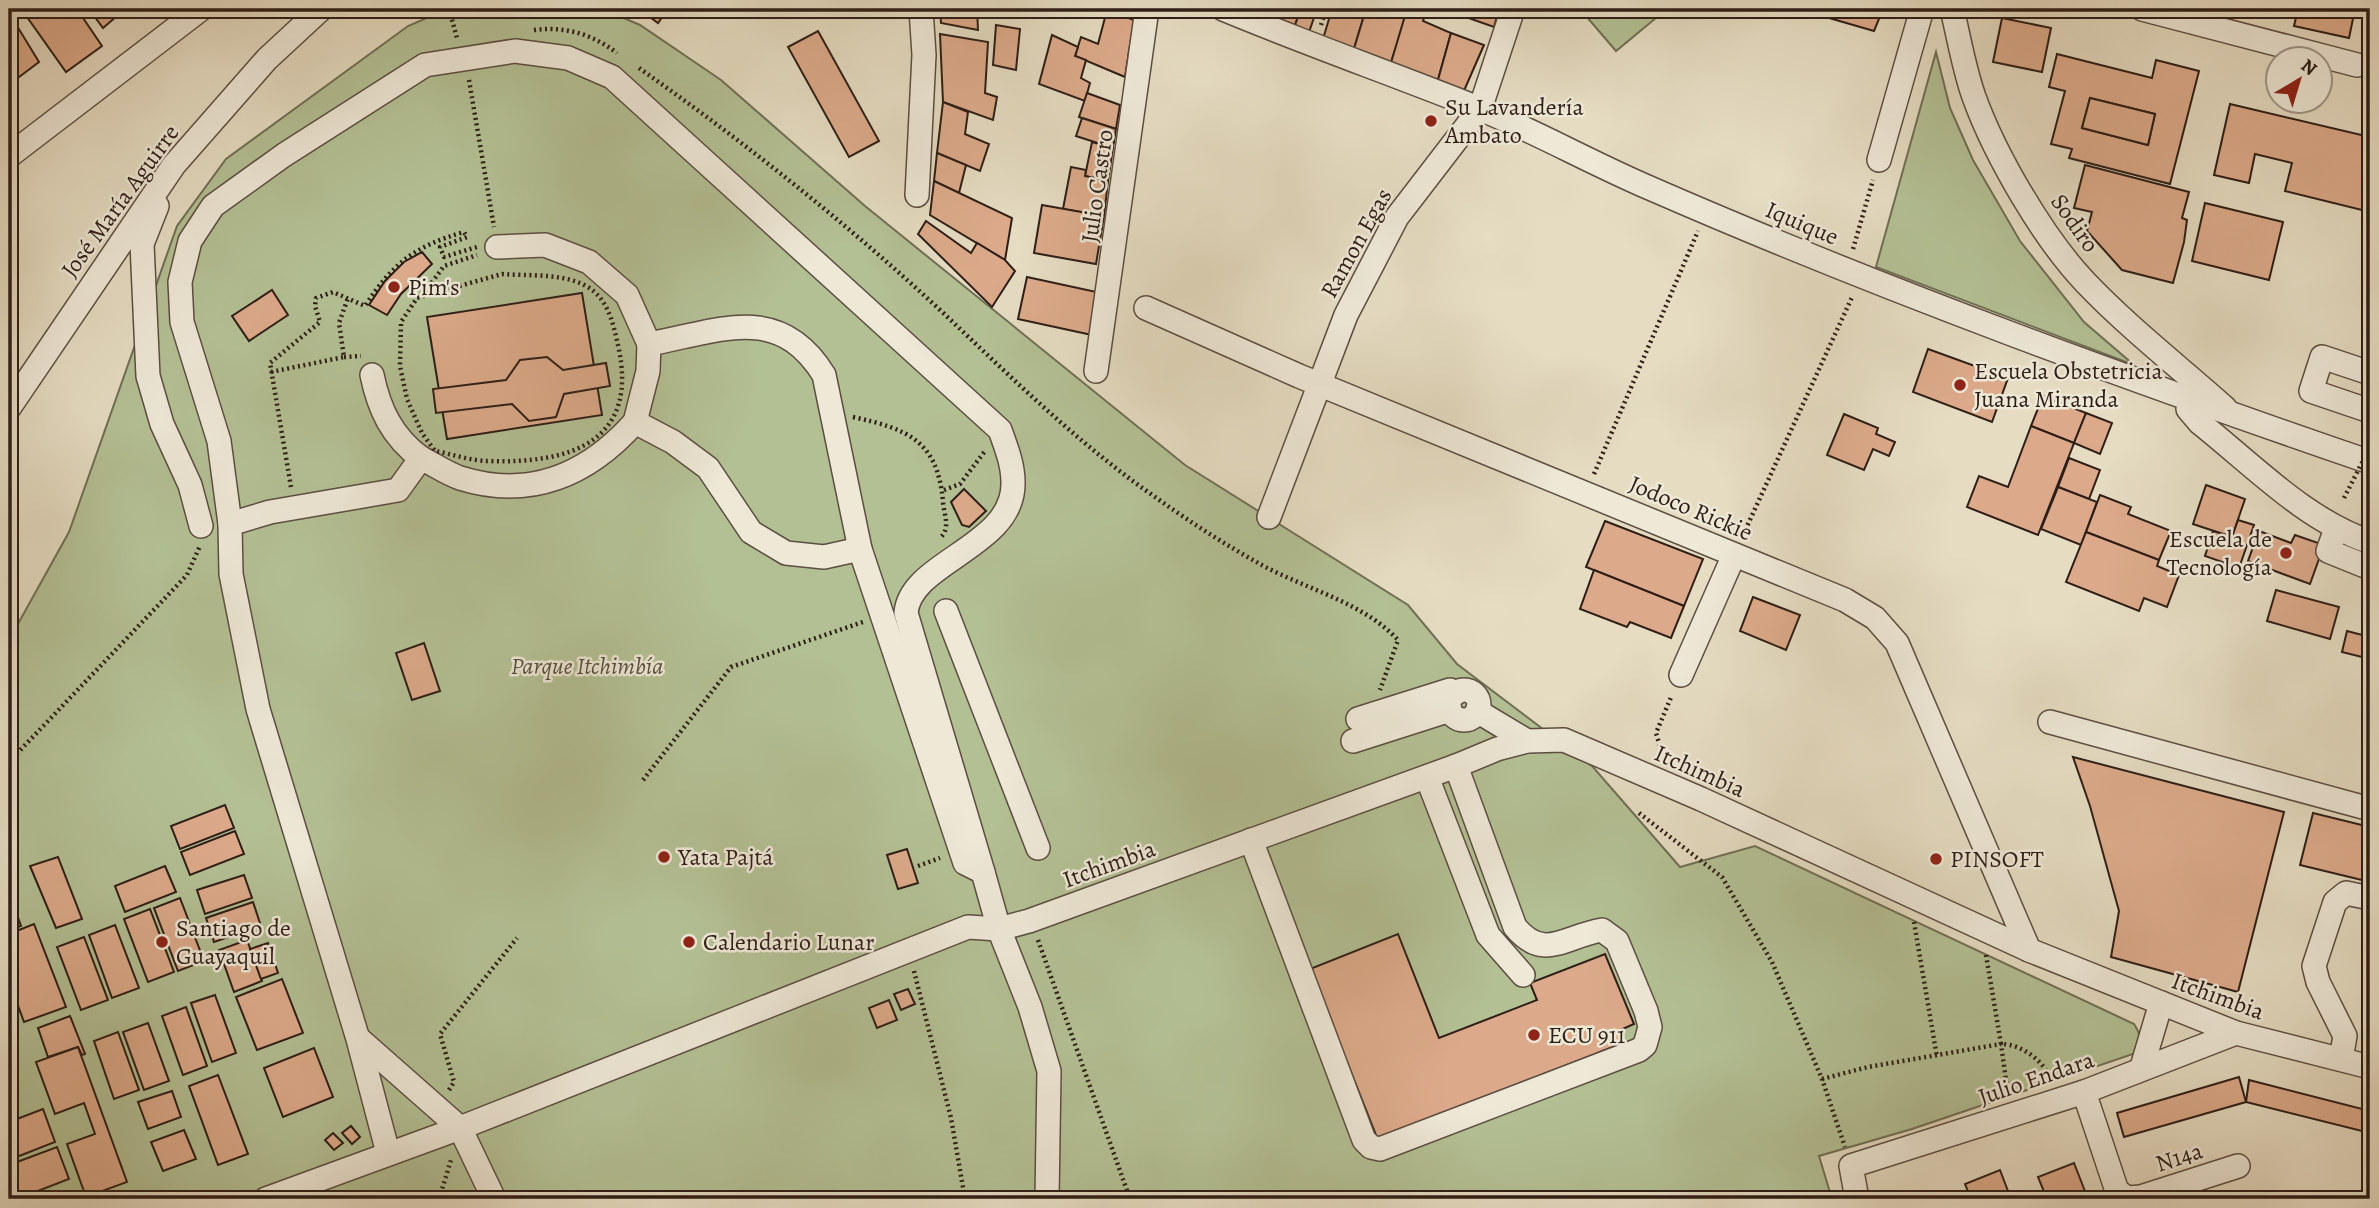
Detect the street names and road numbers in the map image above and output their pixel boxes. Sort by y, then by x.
street label: José María Aguirre [54,118,186,284]
street label: Julio Castro [1073,127,1121,245]
street label: Ramon Egas [1313,182,1399,304]
street label: Sodiro [2043,187,2107,259]
street label: Iquique [1761,193,1843,253]
street label: Jodoco Rickie [1624,468,1758,548]
street label: Itchimbia [1649,737,1751,806]
street label: Itchimbia [1058,832,1161,896]
street label: Itchimbia [2167,964,2270,1028]
street label: Julio Endara [1974,1043,2099,1113]
street label: N14a [2151,1134,2207,1180]

